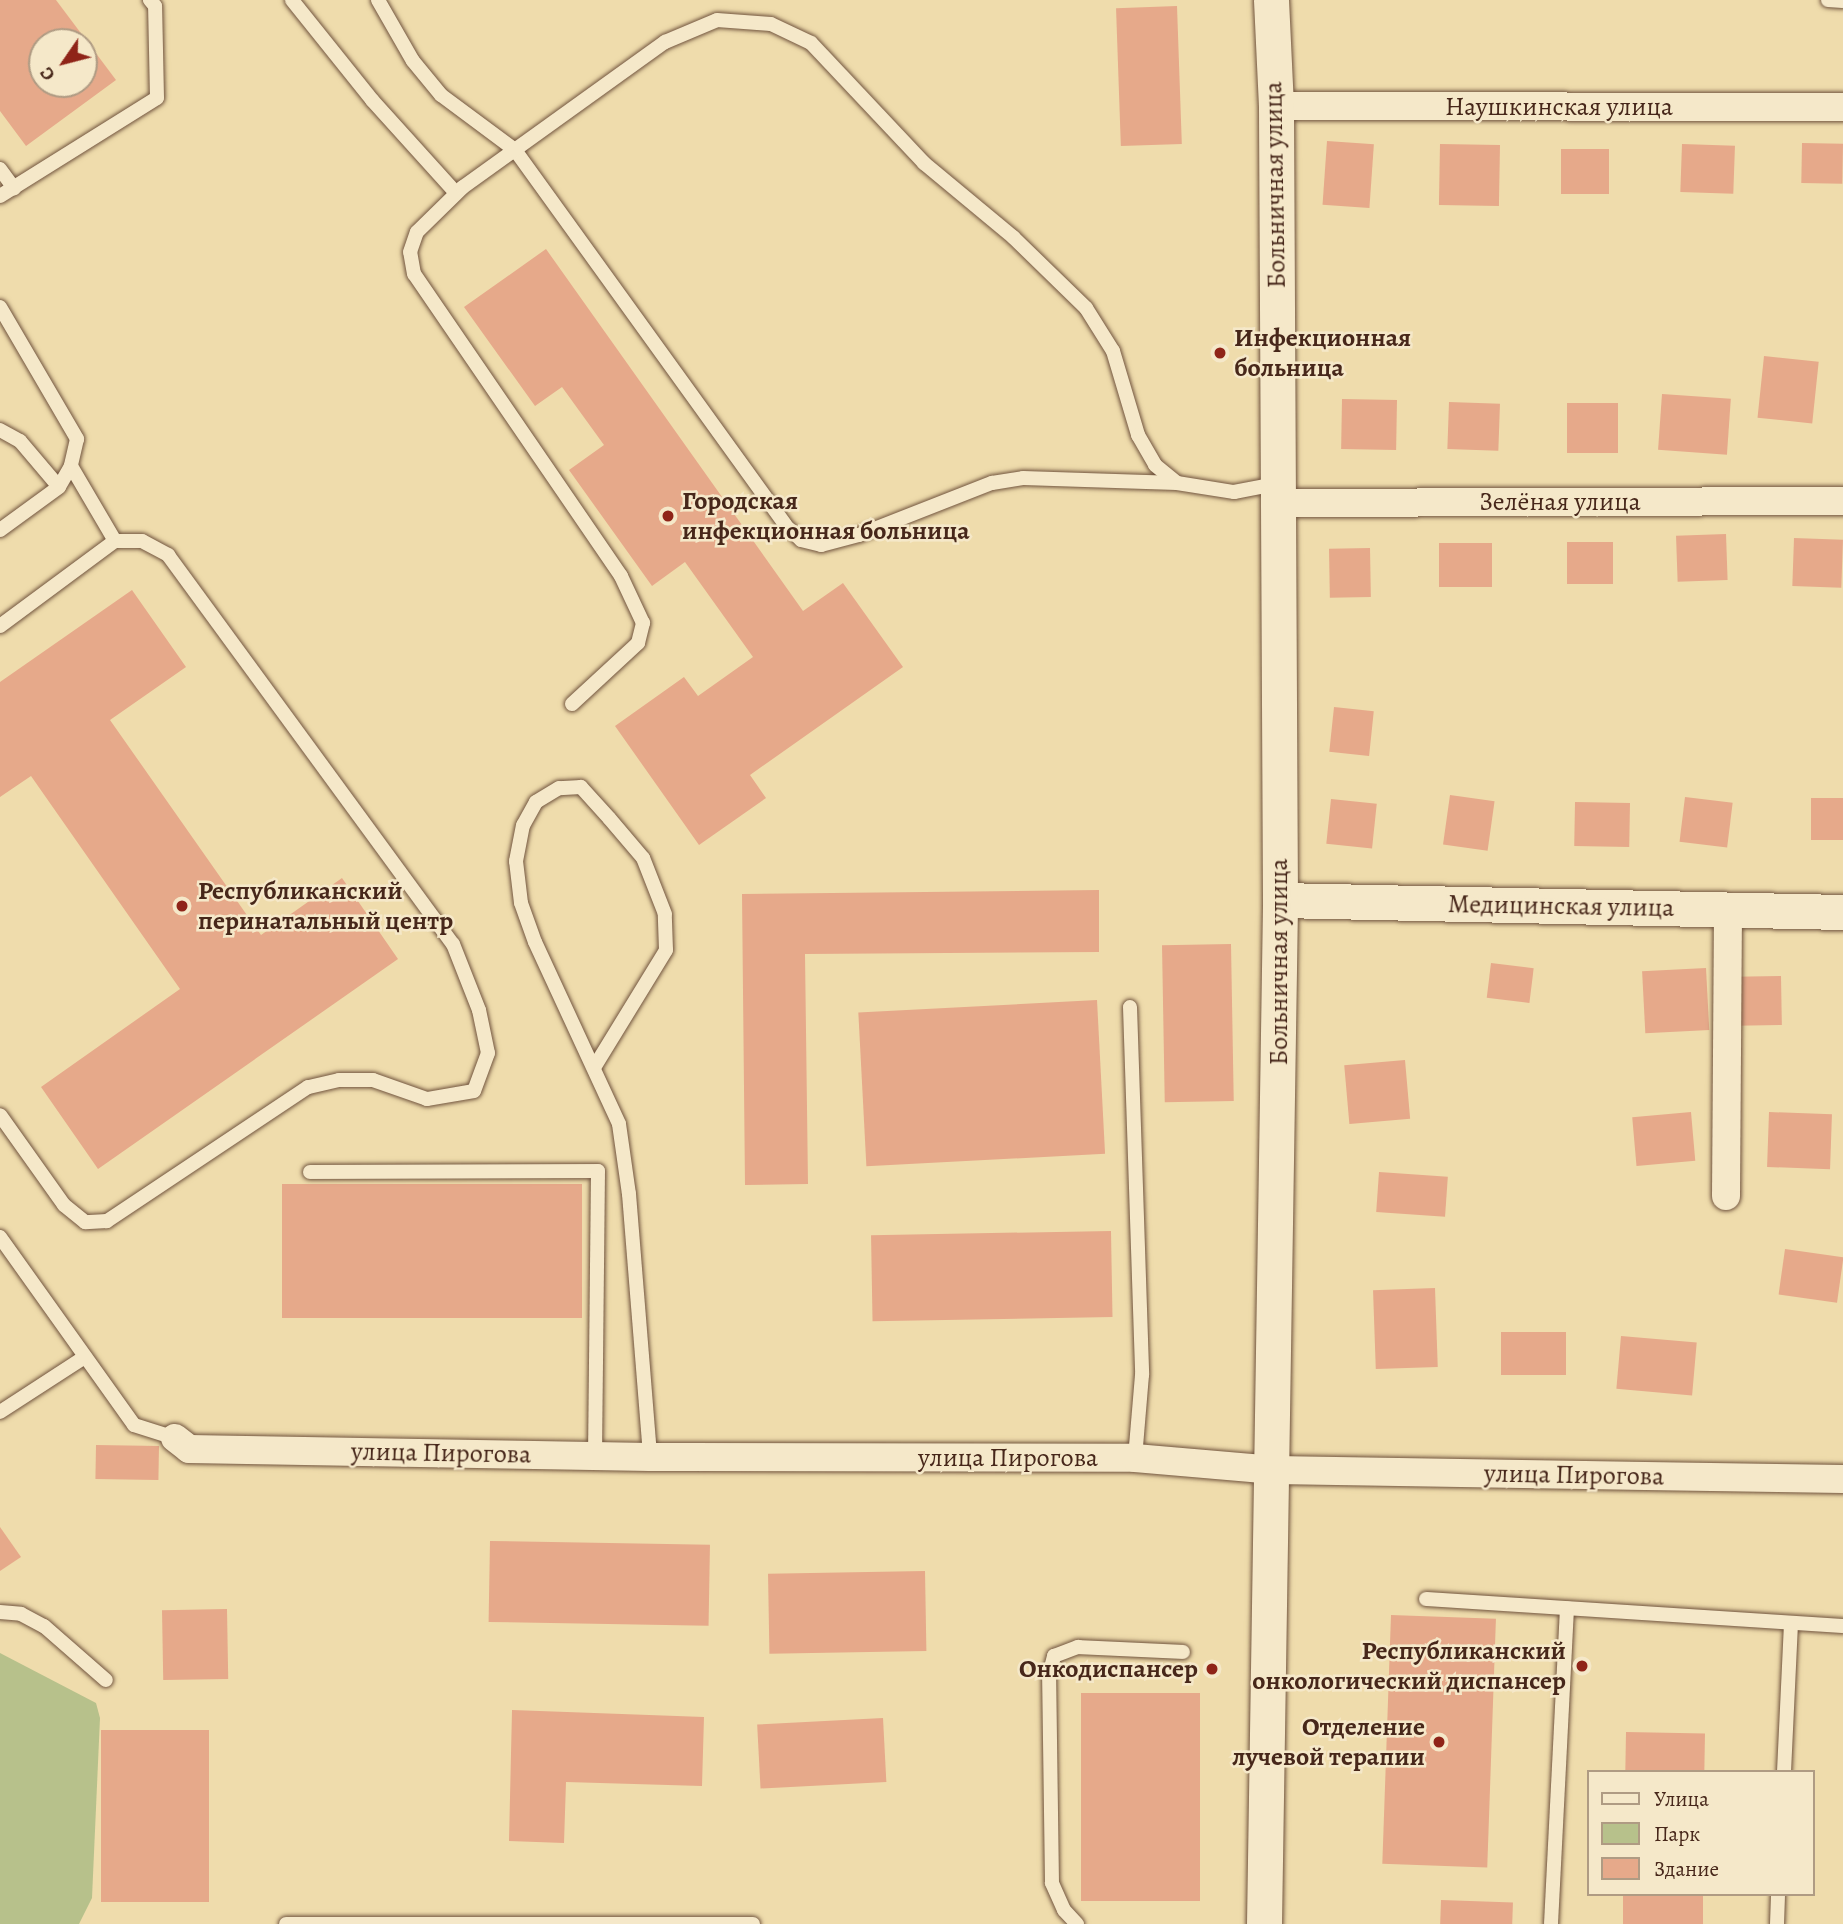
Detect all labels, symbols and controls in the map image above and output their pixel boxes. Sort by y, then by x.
north arrow [28,28,98,98]
text: С [33,62,61,86]
street label: Больничная улица [1258,81,1292,289]
street label: Наушкинская улица [1445,91,1673,123]
place label: Инфекционная больница [1234,322,1411,384]
marker: Инфекционная больница [1212,345,1228,361]
place label: Городская инфекционная больница [682,485,970,546]
street label: Зелёная улица [1479,486,1641,518]
marker: Городская инфекционная больница [660,508,676,524]
street label: Больничная улица [1263,859,1295,1065]
place label: Республиканский перинатальный центр [198,875,453,936]
street label: Медицинская улица [1448,888,1674,924]
marker: Республиканский перинатальный центр [172,896,192,916]
street label: улица Пирогова [351,1436,531,1470]
street label: улица Пирогова [918,1442,1098,1474]
street label: улица Пирогова [1484,1458,1664,1492]
place label: Республиканский онкологический диспансер [1252,1635,1566,1696]
place label: Онкодиспансер [1019,1653,1198,1685]
marker: Республиканский онкологический диспансер [1572,1656,1592,1676]
marker: Онкодиспансер [1204,1661,1220,1677]
place label: Отделение лучевой терапии [1232,1711,1425,1772]
marker: Отделение лучевой терапии [1431,1734,1447,1750]
legend [1588,1770,1815,1896]
text: Улица [1654,1785,1709,1813]
text: Парк [1654,1820,1700,1848]
text: Здание [1654,1855,1719,1883]

